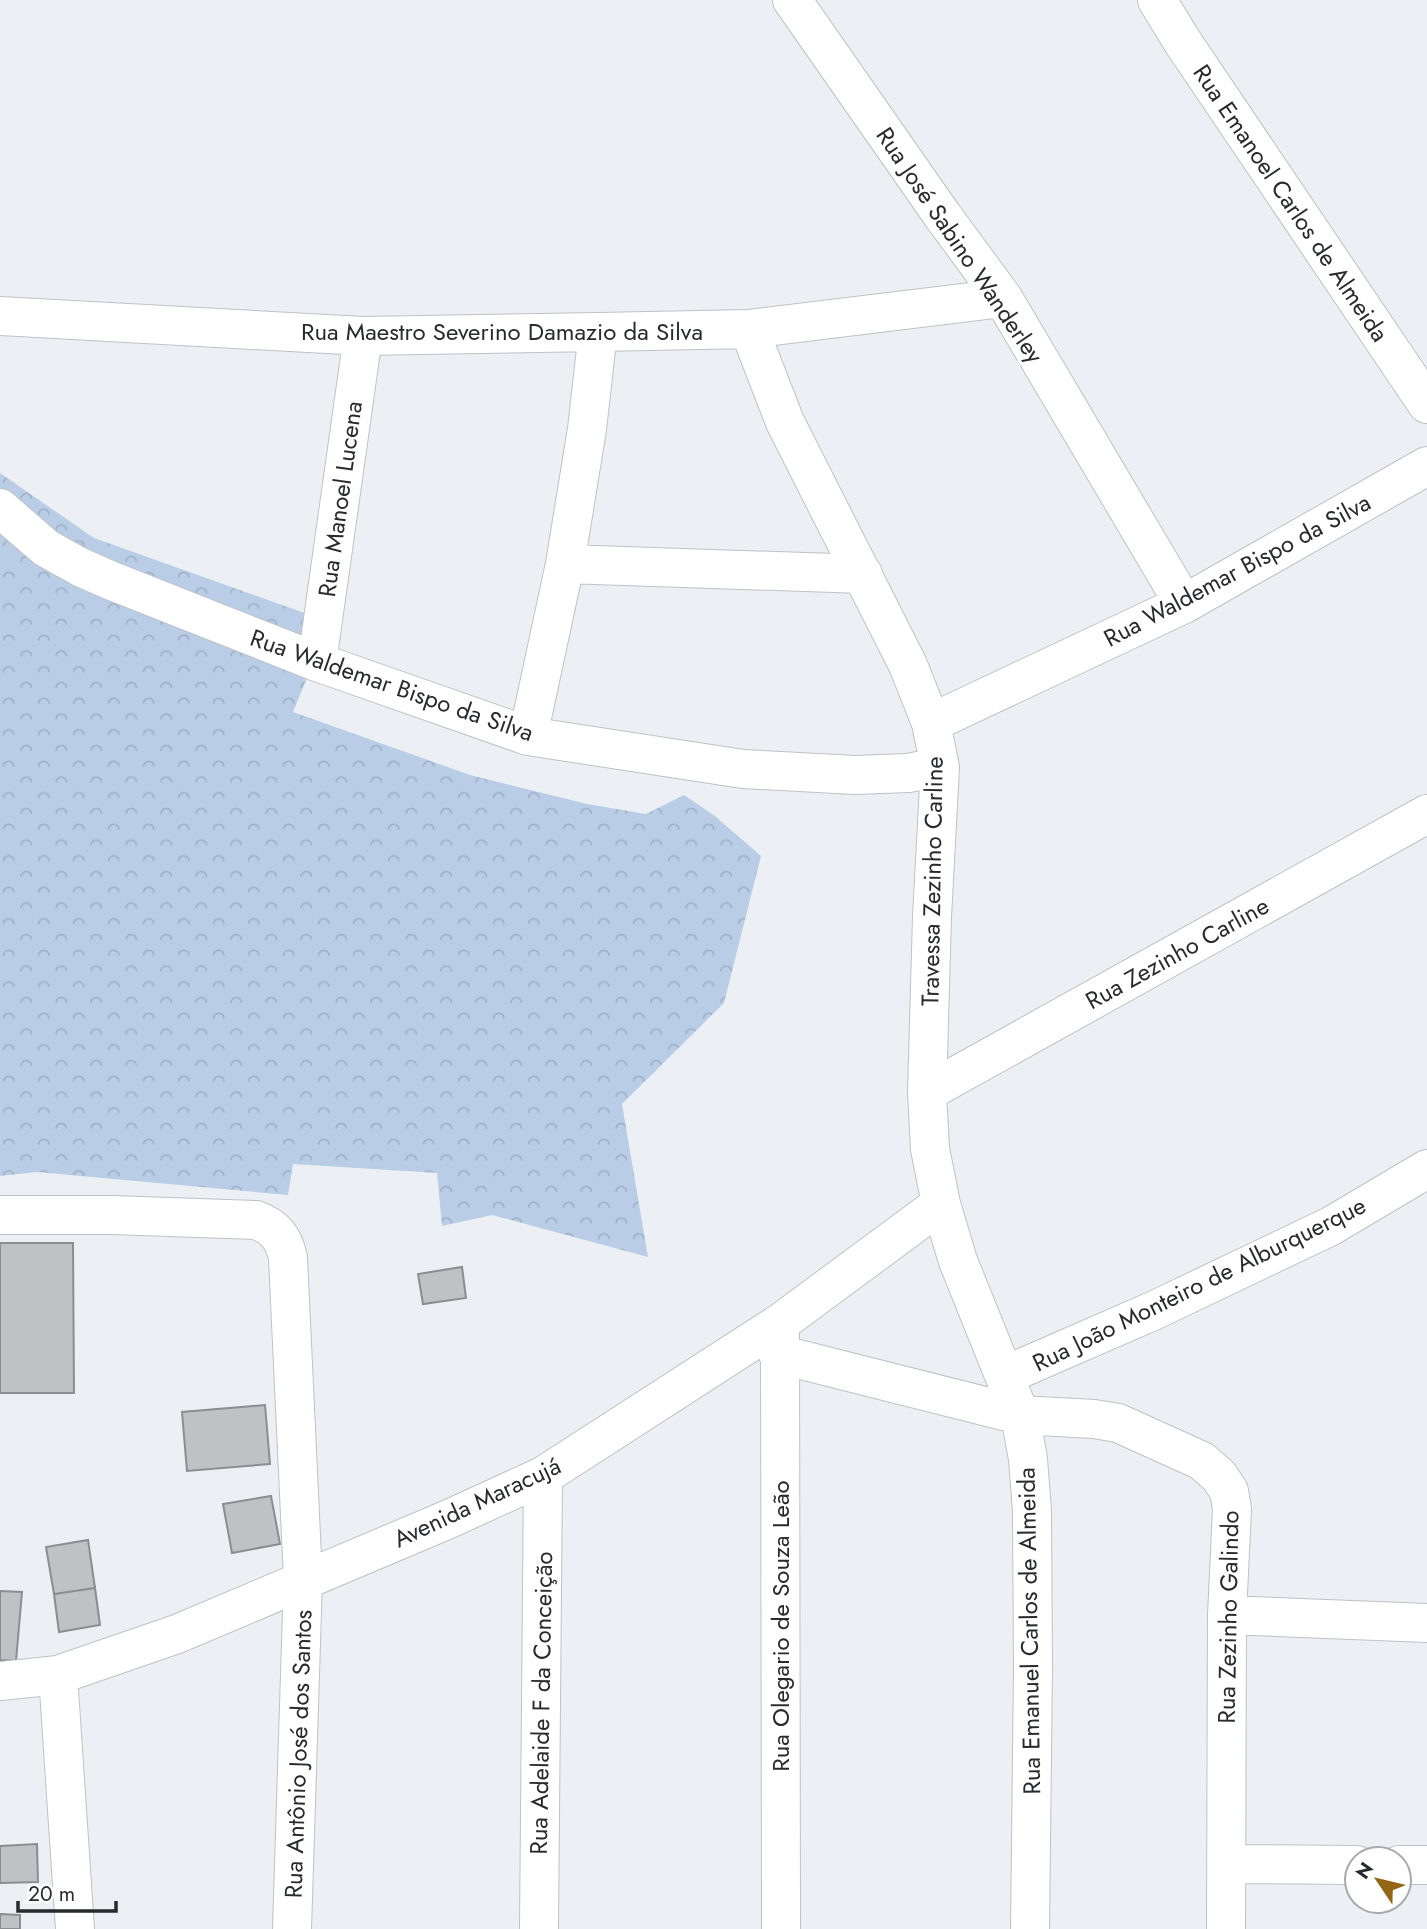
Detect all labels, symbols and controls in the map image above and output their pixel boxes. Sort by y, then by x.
street label: Rua Emanoel Carlos de Almeida [1185,57,1397,349]
street label: Rua José Sabino Wanderley [868,120,1053,370]
street label: Rua Maestro Severino Damazio da Silva [301,314,703,349]
street label: Rua Manoel Lucena [309,399,371,599]
street label: Rua Waldemar Bispo da Silva [1097,485,1377,655]
street label: Rua Waldemar Bispo da Silva [246,620,538,750]
street label: Travessa Zezinho Carline [912,756,952,1006]
street label: Rua Zezinho Carline [1079,888,1275,1018]
street label: Rua João Monteiro de Alburquerque [1026,1188,1372,1380]
street label: Avenida Maracujá [388,1448,566,1556]
street label: Rua Emanuel Carlos de Almeida [1009,1467,1049,1795]
street label: Rua Olegario de Souza Leão [763,1480,798,1772]
street label: Rua Zezinho Galindo [1209,1510,1247,1724]
street label: Rua Adelaide F da Conceição [521,1551,561,1855]
street label: Rua Antônio José dos Santos [275,1609,321,1899]
north arrow [1343,1845,1413,1915]
text: N [1349,1857,1380,1884]
scale bar [18,1870,116,1914]
text: 20 m [28,1879,75,1909]

